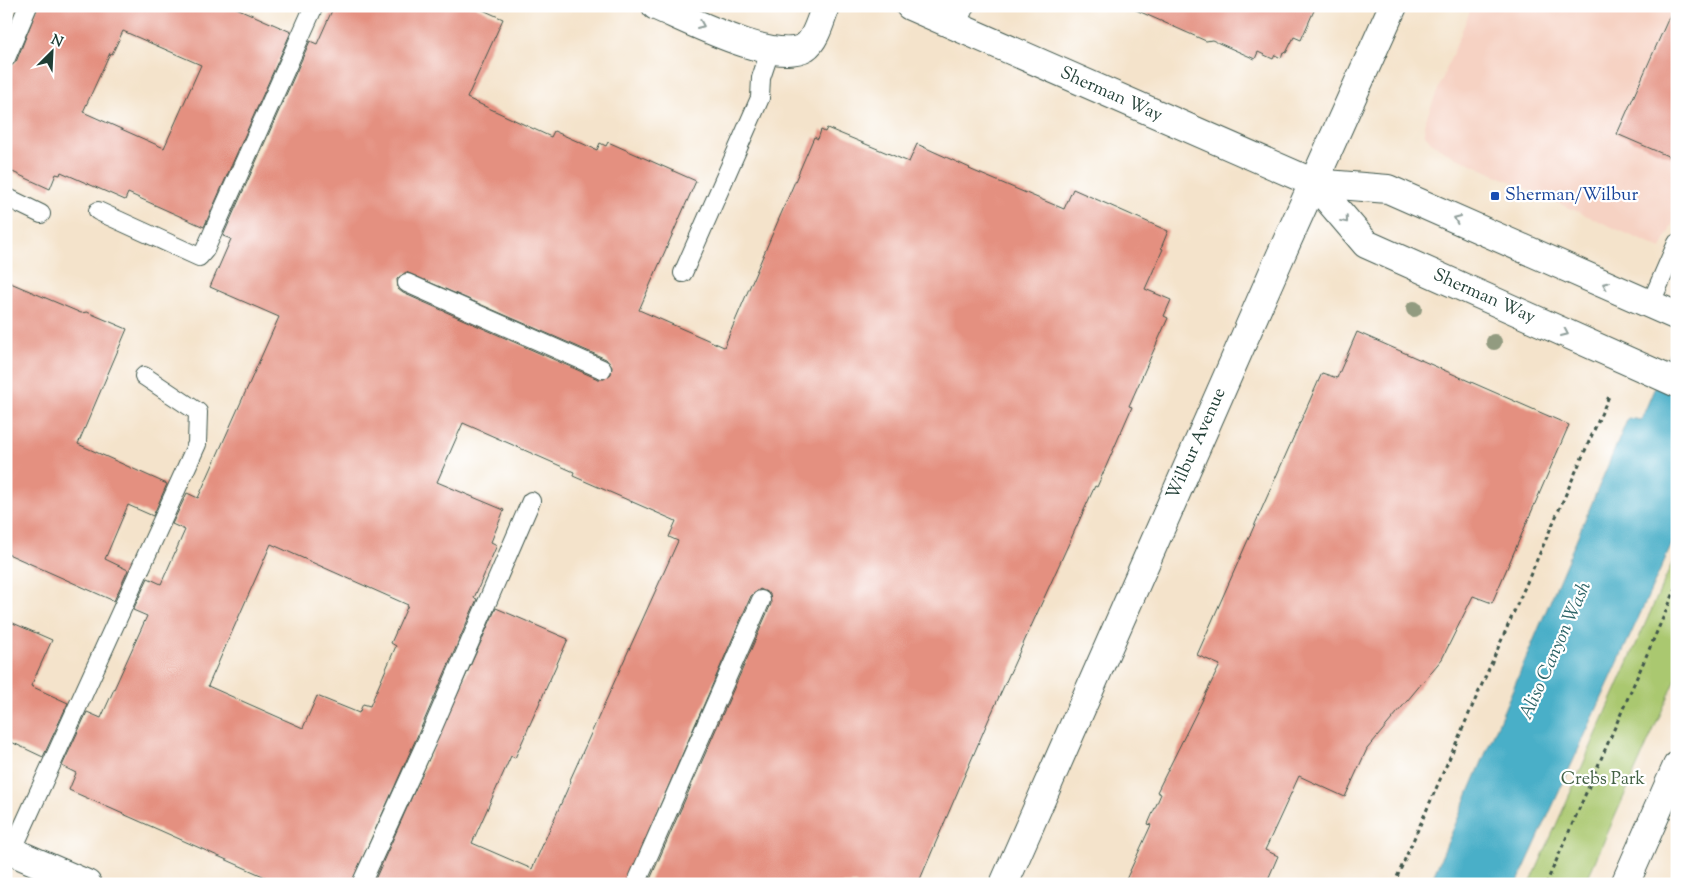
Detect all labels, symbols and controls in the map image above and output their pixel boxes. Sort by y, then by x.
one-way arrow [696,19,705,29]
north arrow [28,28,78,78]
text: N [47,31,66,53]
street label: Sherman Way [1056,61,1166,129]
place label: Sherman/Wilbur [1505,183,1638,209]
marker: Sherman/Wilbur [1489,190,1501,202]
one-way arrow [1339,214,1348,223]
one-way arrow [1453,215,1462,226]
street label: Sherman Way [1429,263,1539,331]
one-way arrow [1602,281,1611,292]
one-way arrow [1560,327,1569,337]
street label: Wilbur Avenue [1161,384,1233,504]
water label: Aliso Canyon Wash [1513,577,1599,725]
park label: Crebs Park [1561,767,1645,793]

